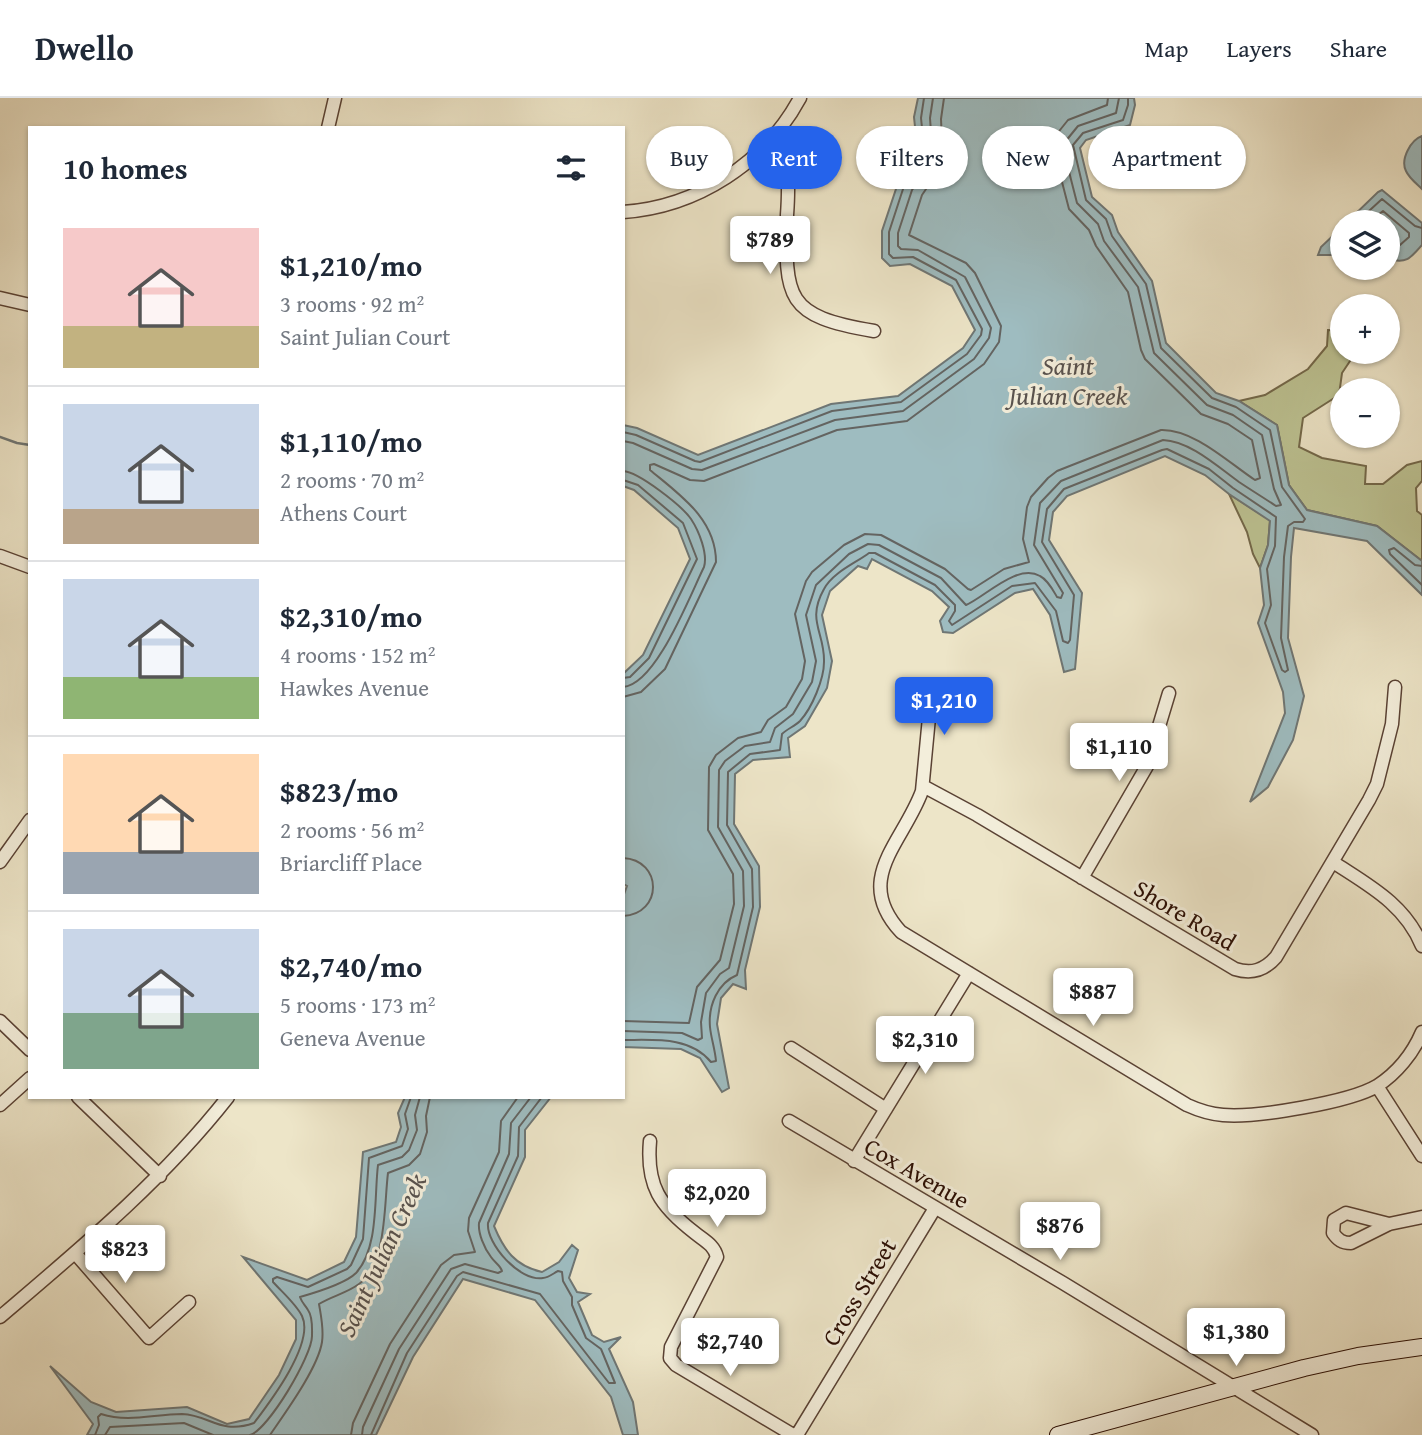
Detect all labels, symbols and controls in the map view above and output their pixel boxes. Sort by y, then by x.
text: Dwello [35,24,134,72]
text: Map [1145,31,1188,66]
text: Layers [1226,31,1292,66]
text: Share [1330,31,1387,66]
chip: Buy [646,126,733,189]
chip: Rent [747,126,842,189]
chip: Filters [856,126,968,189]
chip: New [982,126,1074,189]
chip: Apartment [1088,126,1246,189]
text: 10 homes [63,146,188,190]
icon: filters [552,149,590,187]
map controls [1330,210,1400,448]
button: layers [1330,210,1400,280]
pin: $789 [729,216,811,276]
text: $789 [746,222,794,255]
text: $1,210/mo [280,243,422,287]
icon: home [119,256,203,340]
text: 3 rooms · 92 m² [280,287,424,320]
button: + [1330,294,1400,364]
text: Saint Julian Court [280,320,450,353]
water label: Saint Julian Creek [1005,346,1128,415]
button: − [1330,378,1400,448]
text: $1,110/mo [280,419,422,463]
icon: home [119,432,203,516]
text: 2 rooms · 70 m² [280,463,424,496]
text: Athens Court [280,496,407,529]
text: $2,310/mo [280,594,422,638]
icon: home [119,607,203,691]
text: 4 rooms · 152 m² [280,638,435,671]
text: Hawkes Avenue [280,671,429,704]
pin: $1,210 [887,678,1001,737]
text: $1,210 [911,683,977,716]
pin: $1,110 [1062,724,1176,783]
text: $1,110 [1086,729,1152,762]
text: $823/mo [280,769,398,813]
icon: home [119,782,203,866]
text: 2 rooms · 56 m² [280,813,424,846]
text: Briarcliff Place [280,846,422,879]
street label: Shore Road [1127,871,1243,959]
text: $2,740/mo [280,944,422,988]
icon: home [119,957,203,1041]
pin: $887 [1052,968,1134,1028]
text: $887 [1069,974,1117,1007]
text: 5 rooms · 173 m² [280,988,435,1021]
pin: $2,310 [868,1016,982,1076]
text: Geneva Avenue [280,1021,426,1054]
text: $2,310 [892,1022,958,1055]
street label: Cox Avenue [858,1129,976,1217]
water label: Saint Julian Creek [326,1167,436,1343]
pin: $2,020 [660,1170,774,1229]
text: $2,020 [684,1175,750,1208]
pin: $876 [1019,1202,1101,1262]
text: $876 [1036,1208,1084,1241]
pin: $823 [84,1226,166,1285]
text: $823 [101,1231,149,1264]
street label: Cross Street [813,1231,905,1352]
pin: $1,380 [1179,1308,1293,1368]
text: $1,380 [1203,1314,1269,1347]
pin: $2,740 [673,1318,787,1378]
text: $2,740 [697,1324,763,1357]

